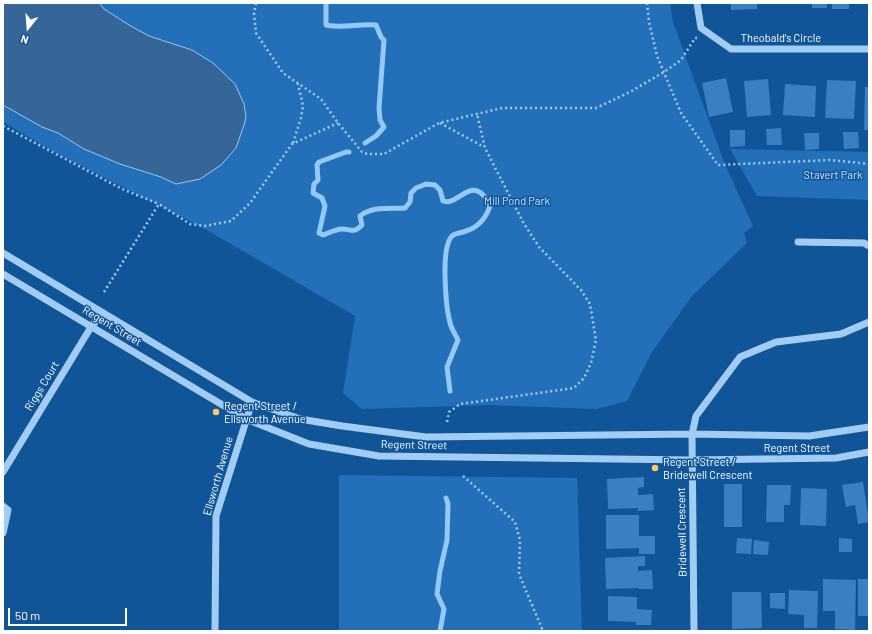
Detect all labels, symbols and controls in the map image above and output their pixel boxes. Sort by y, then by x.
north arrow [8,8,48,48]
street label: Theobald's Circle [741,31,821,45]
text: N [19,33,30,47]
park label: Stavert Park [804,168,862,182]
park label: Mill Pond Park [484,194,550,208]
street label: Regent Street [80,303,144,349]
street label: Riggs Court [22,359,62,413]
place label: Regent Street / Ellsworth Avenue [224,399,306,425]
marker: Regent Street / Ellsworth Avenue [211,407,221,417]
street label: Ellsworth Avenue [200,435,236,517]
street label: Regent Street [381,438,447,452]
street label: Regent Street [764,441,830,455]
place label: Regent Street / Bridewell Crescent [663,455,752,481]
marker: Regent Street / Bridewell Crescent [650,463,660,473]
street label: Bridewell Crescent [675,487,689,577]
scale bar [10,600,129,626]
text: 50 m [15,608,40,622]

